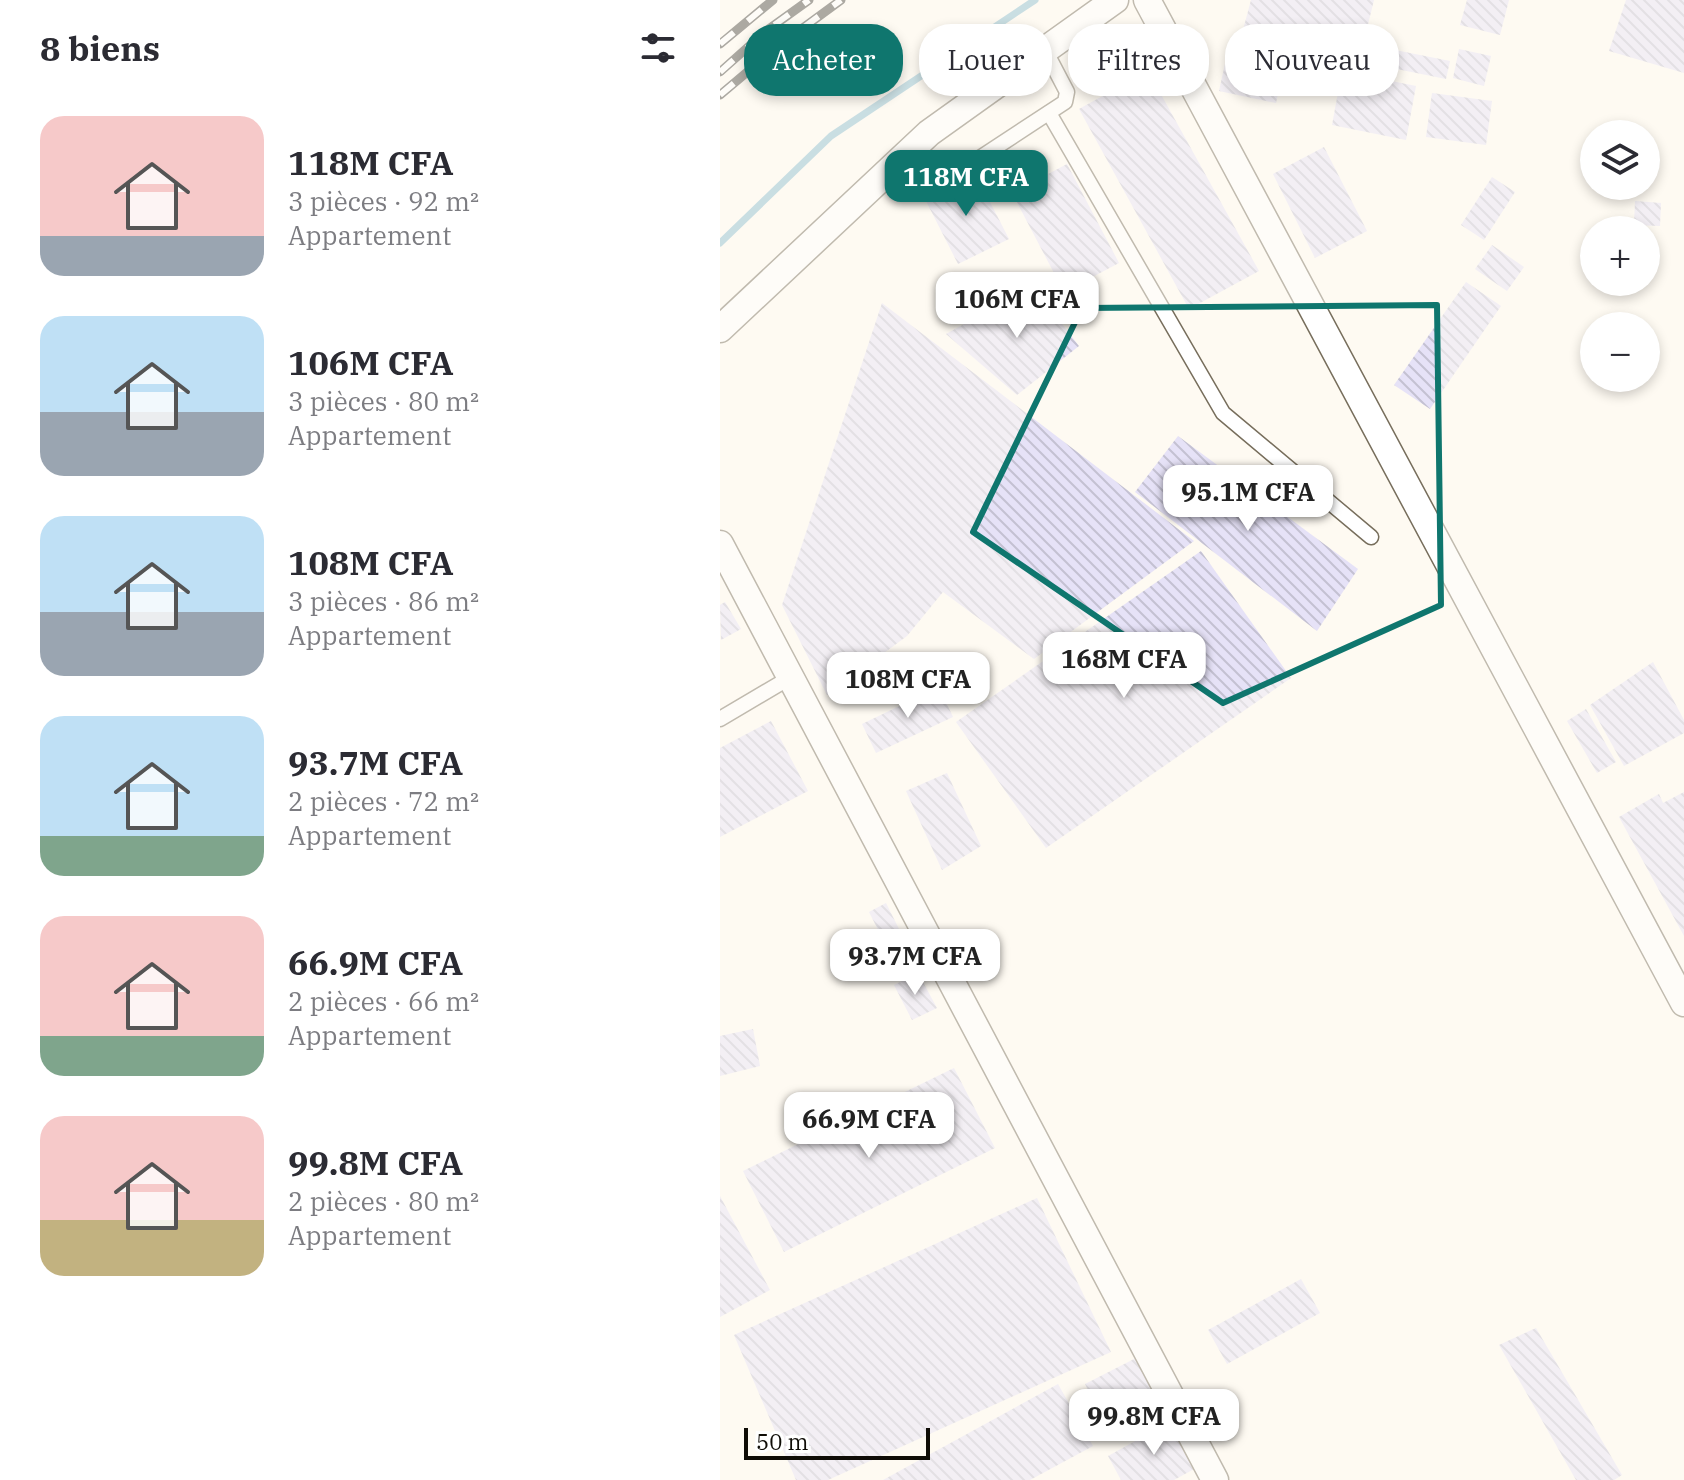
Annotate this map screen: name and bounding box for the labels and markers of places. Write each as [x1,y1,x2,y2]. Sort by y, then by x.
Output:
pin: 118M CFA [883,150,1049,218]
pin: 106M CFA [934,272,1100,340]
pin: 95.1M CFA [1156,465,1340,533]
pin: 168M CFA [1041,632,1207,700]
pin: 108M CFA [825,652,991,720]
pin: 93.7M CFA [823,929,1007,997]
pin: 66.9M CFA [777,1092,961,1160]
pin: 99.8M CFA [1062,1389,1246,1457]

